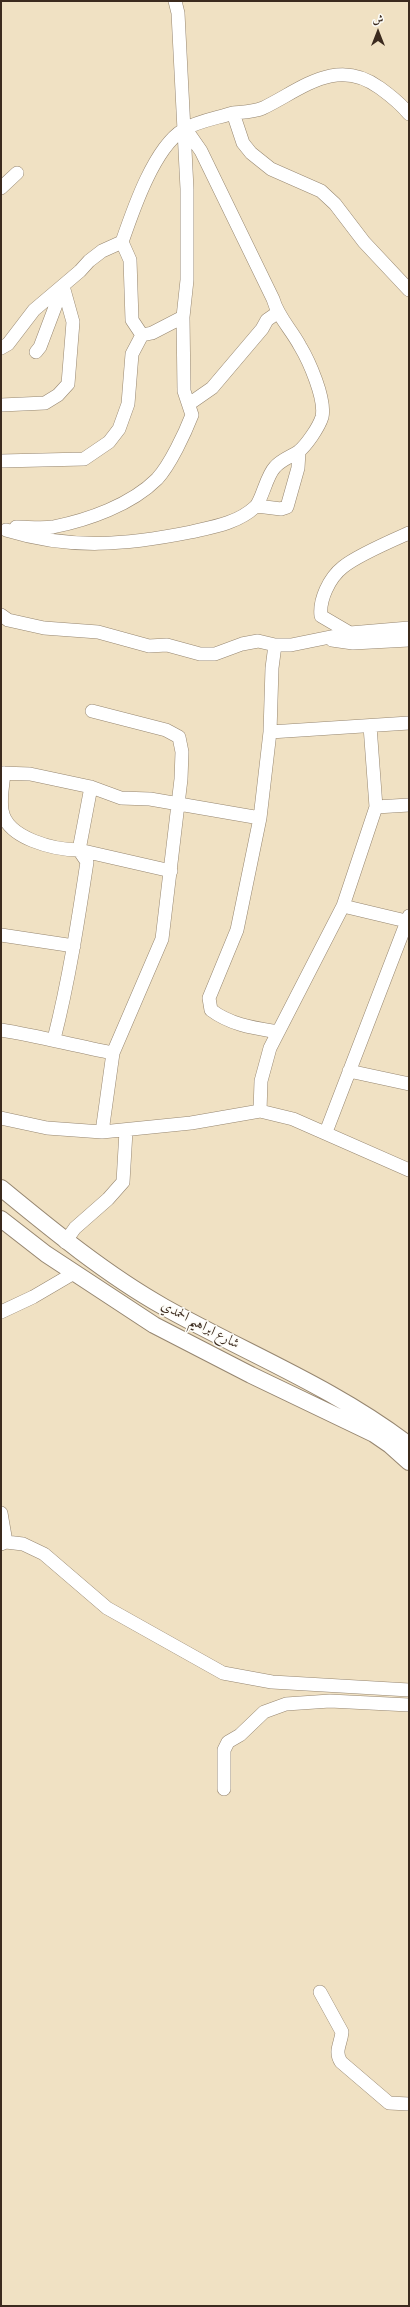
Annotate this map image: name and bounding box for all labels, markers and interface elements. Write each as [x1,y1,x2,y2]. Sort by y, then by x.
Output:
north arrow [358,12,398,52]
text: ش [373,13,383,26]
street label: شارع ابراهيم الحمدي [158,1297,242,1353]

